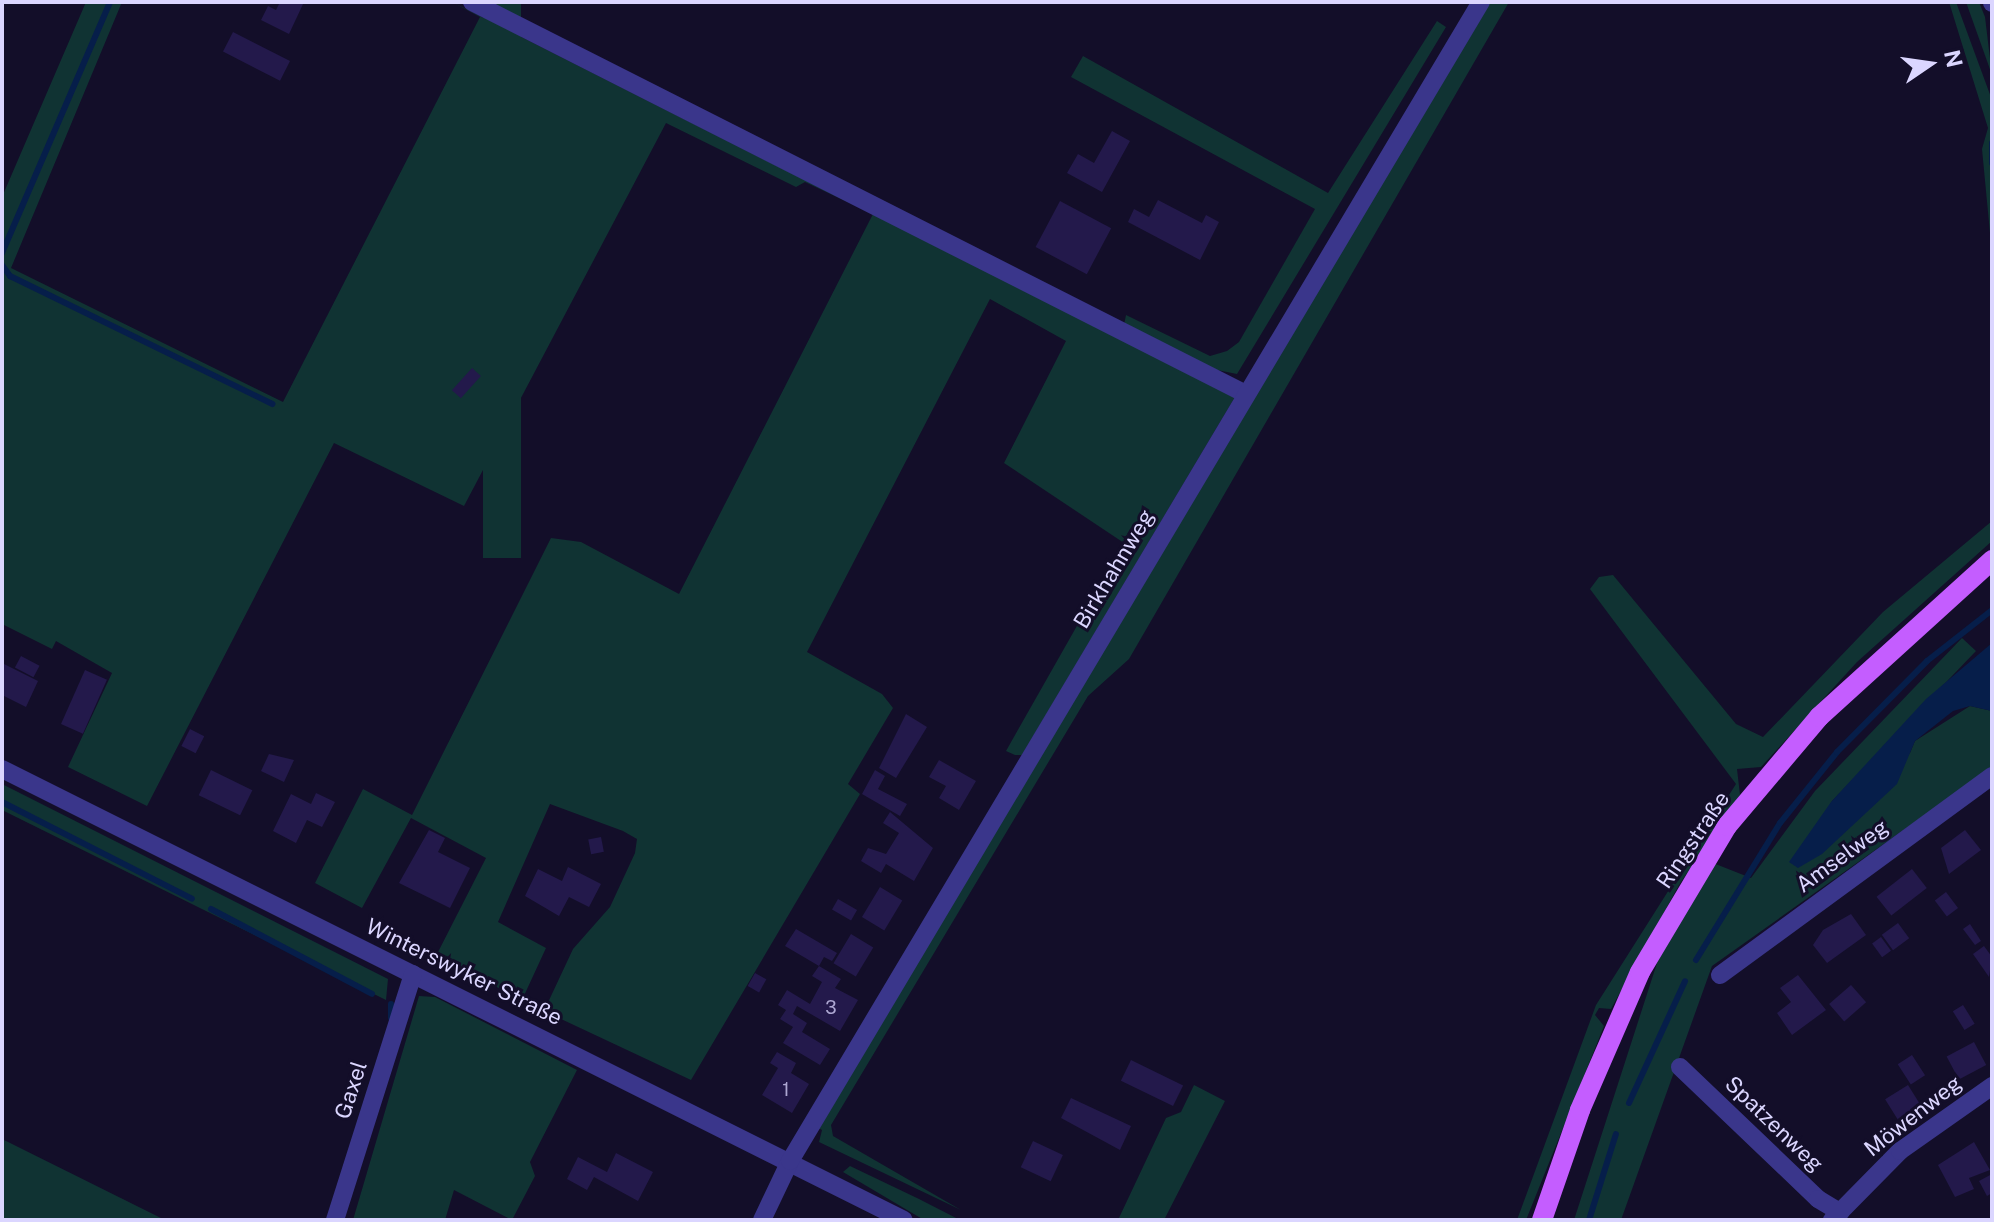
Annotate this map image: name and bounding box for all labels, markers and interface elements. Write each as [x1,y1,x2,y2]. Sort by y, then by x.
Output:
north arrow [1890,24,1970,104]
text: N [1939,47,1968,70]
street label: Birkhahnweg [1068,505,1160,633]
street label: Ringstraße [1651,786,1735,894]
street label: Amselweg [1791,814,1893,898]
street label: Winterswyker Straße [362,913,566,1031]
house number: 3 [825,997,837,1019]
street label: Gaxel [329,1058,373,1122]
street label: Möwenweg [1859,1070,1967,1162]
street label: Spatzenweg [1719,1071,1829,1177]
house number: 1 [782,1079,790,1101]

